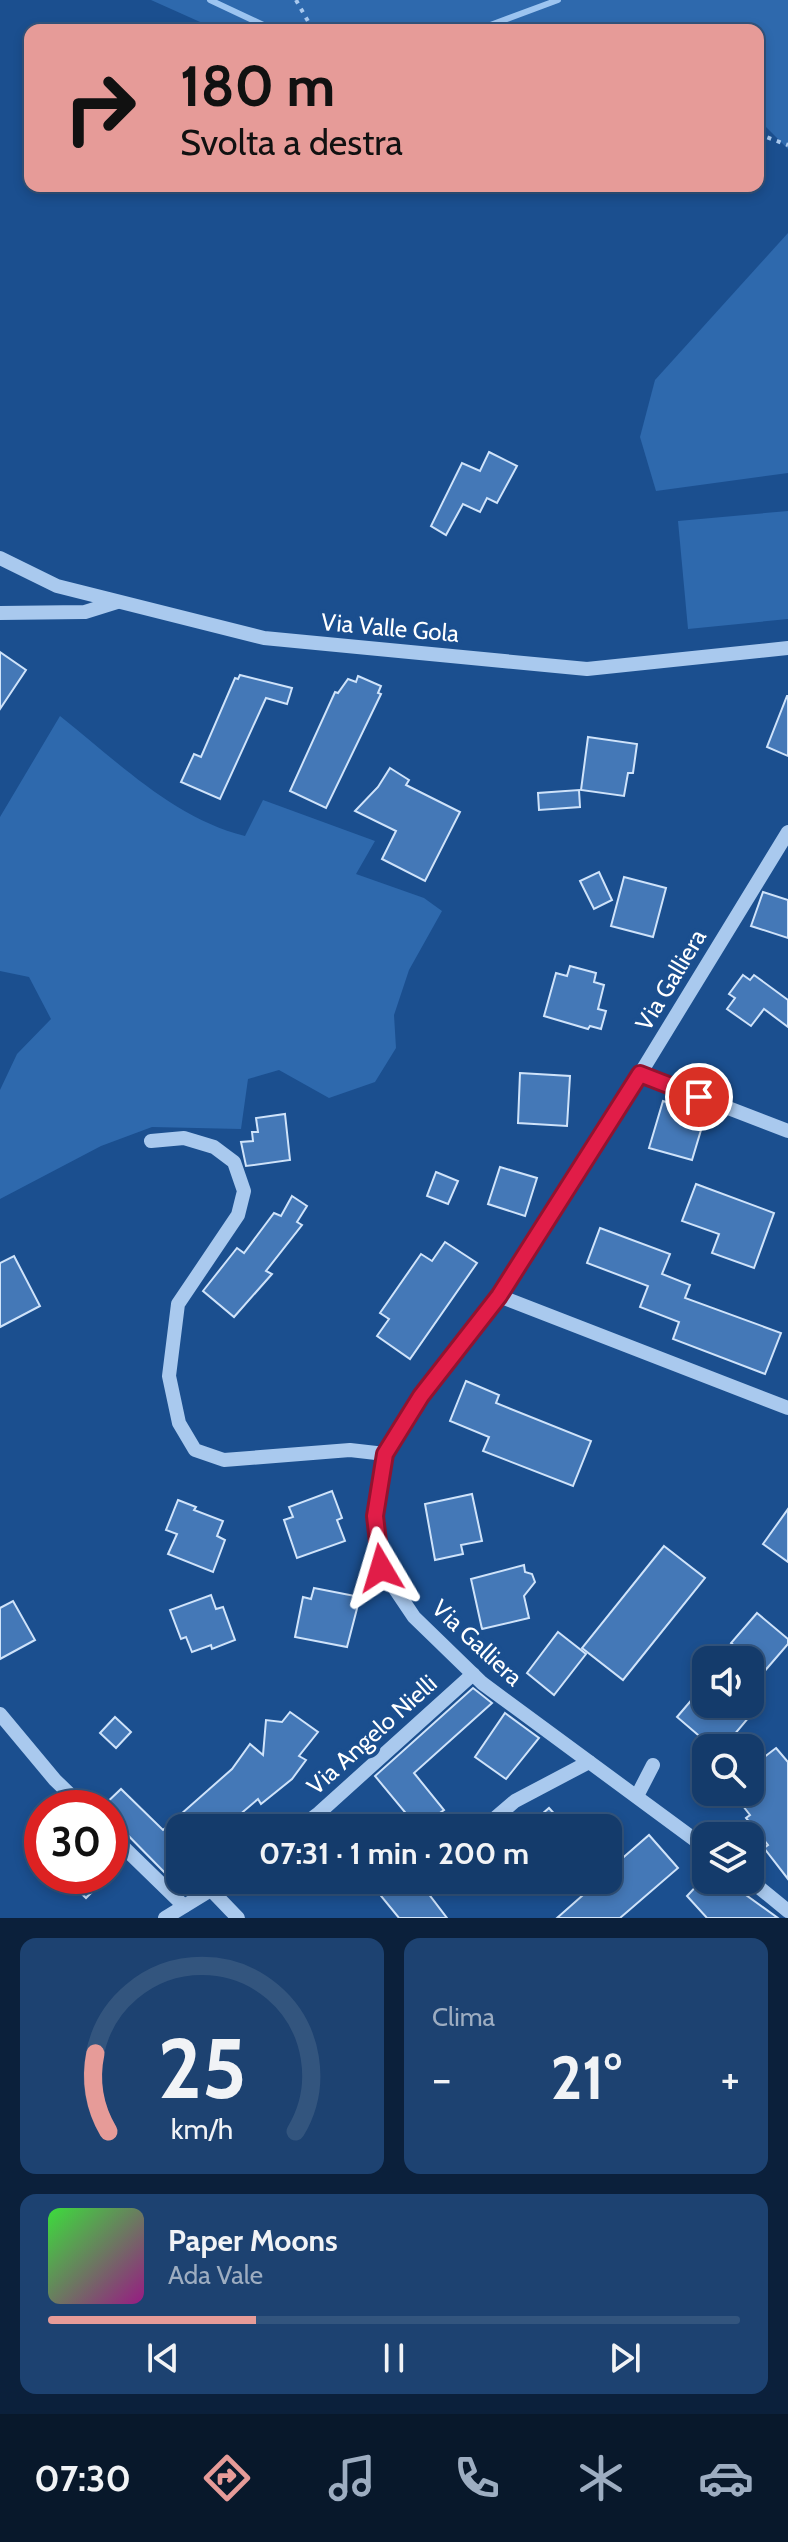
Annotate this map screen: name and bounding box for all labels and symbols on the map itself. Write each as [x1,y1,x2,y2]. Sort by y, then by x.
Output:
street label: Via Valle Gola [320,607,461,648]
street label: Via Galliera [629,923,712,1036]
pin [665,1063,733,1131]
position arrow [339,1526,423,1610]
street label: Via Galliera [426,1593,529,1692]
street label: Via Angelo Nielli [301,1669,443,1801]
speed limit sign: 30 [24,1790,128,1894]

